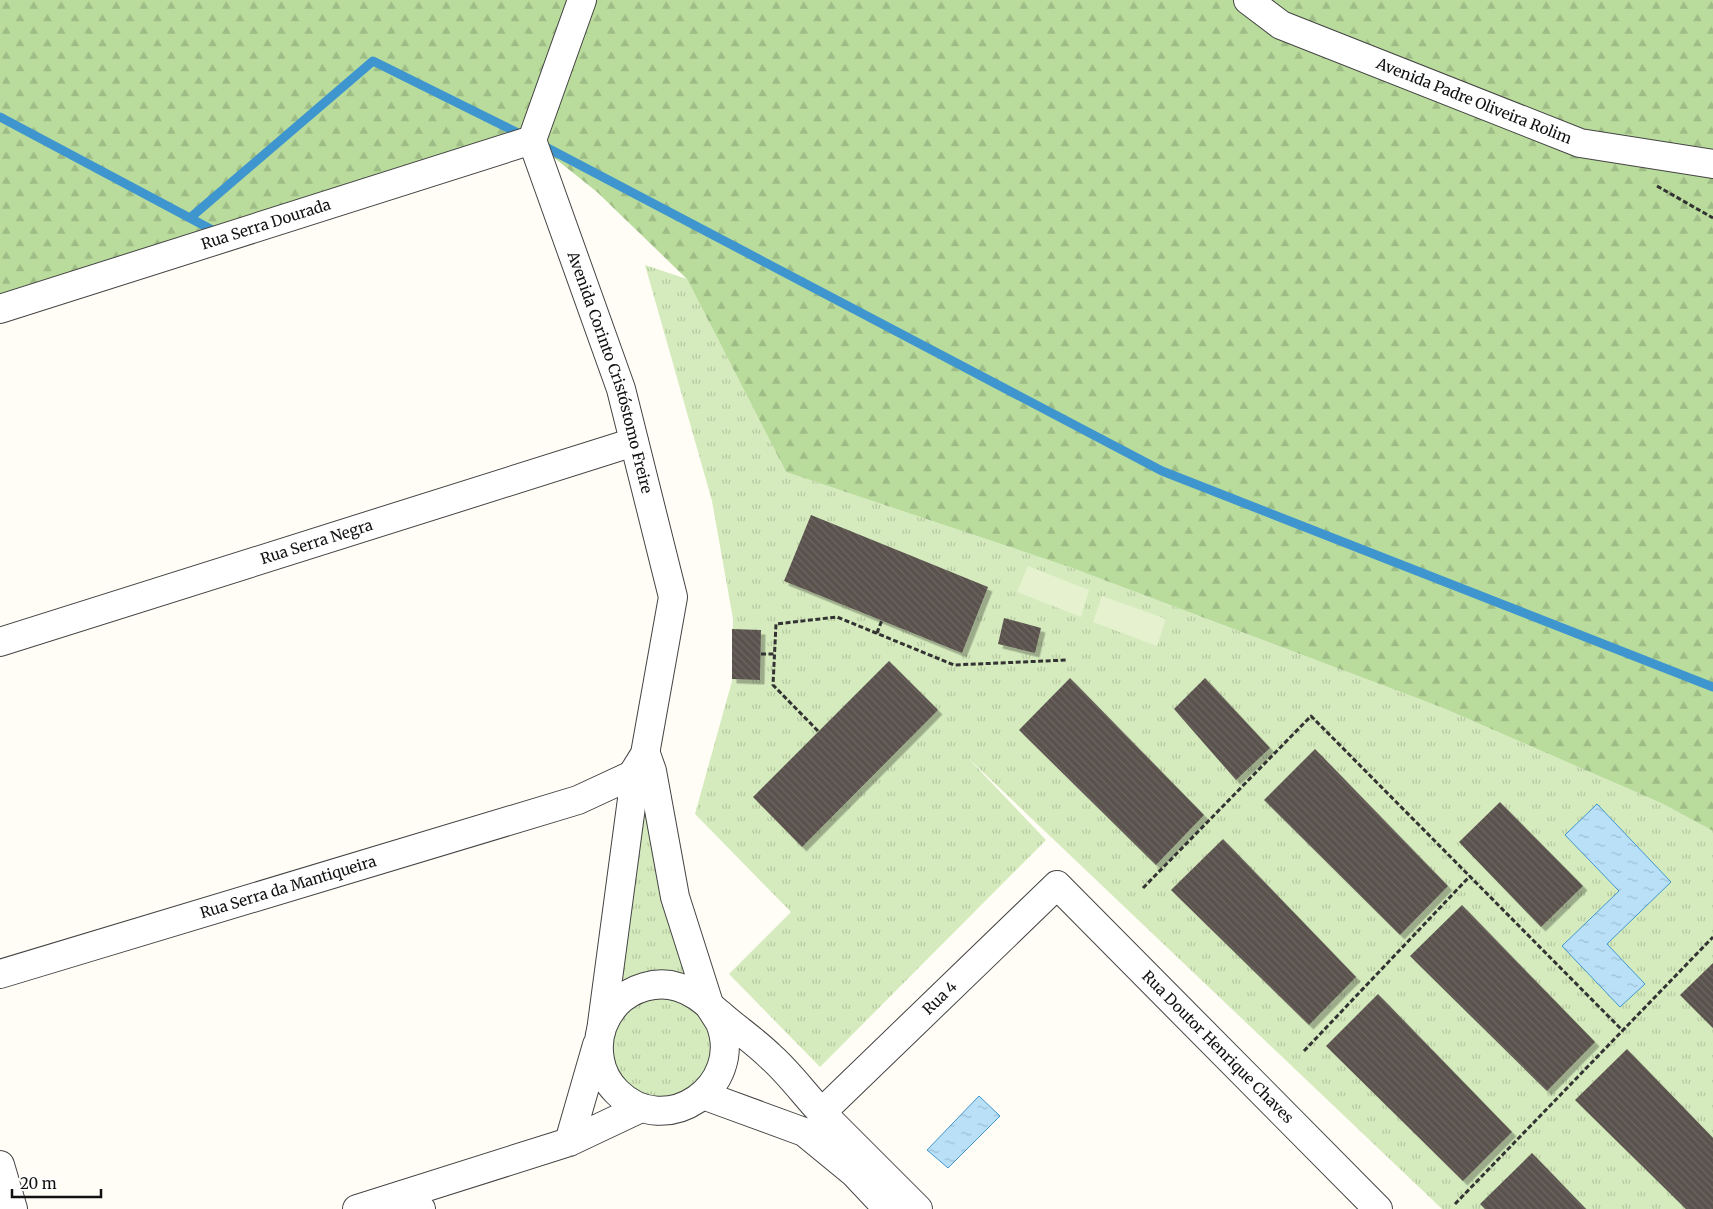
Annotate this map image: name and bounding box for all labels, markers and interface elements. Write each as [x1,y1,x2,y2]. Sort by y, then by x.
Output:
street label: Avenida Padre Oliveira Rolim [1373,53,1575,148]
street label: Rua Serra Dourada [199,195,333,254]
street label: Avenida Corinto Cristóstomo Freire [563,248,657,495]
street label: Rua Serra Negra [258,515,375,568]
street label: Rua Serra da Mantiqueira [198,851,378,922]
street label: Rua Doutor Henrique Chaves [1138,966,1298,1127]
street label: Rua 4 [918,977,961,1019]
scale bar [12,1166,101,1198]
text: 20 m [20,1174,57,1193]

